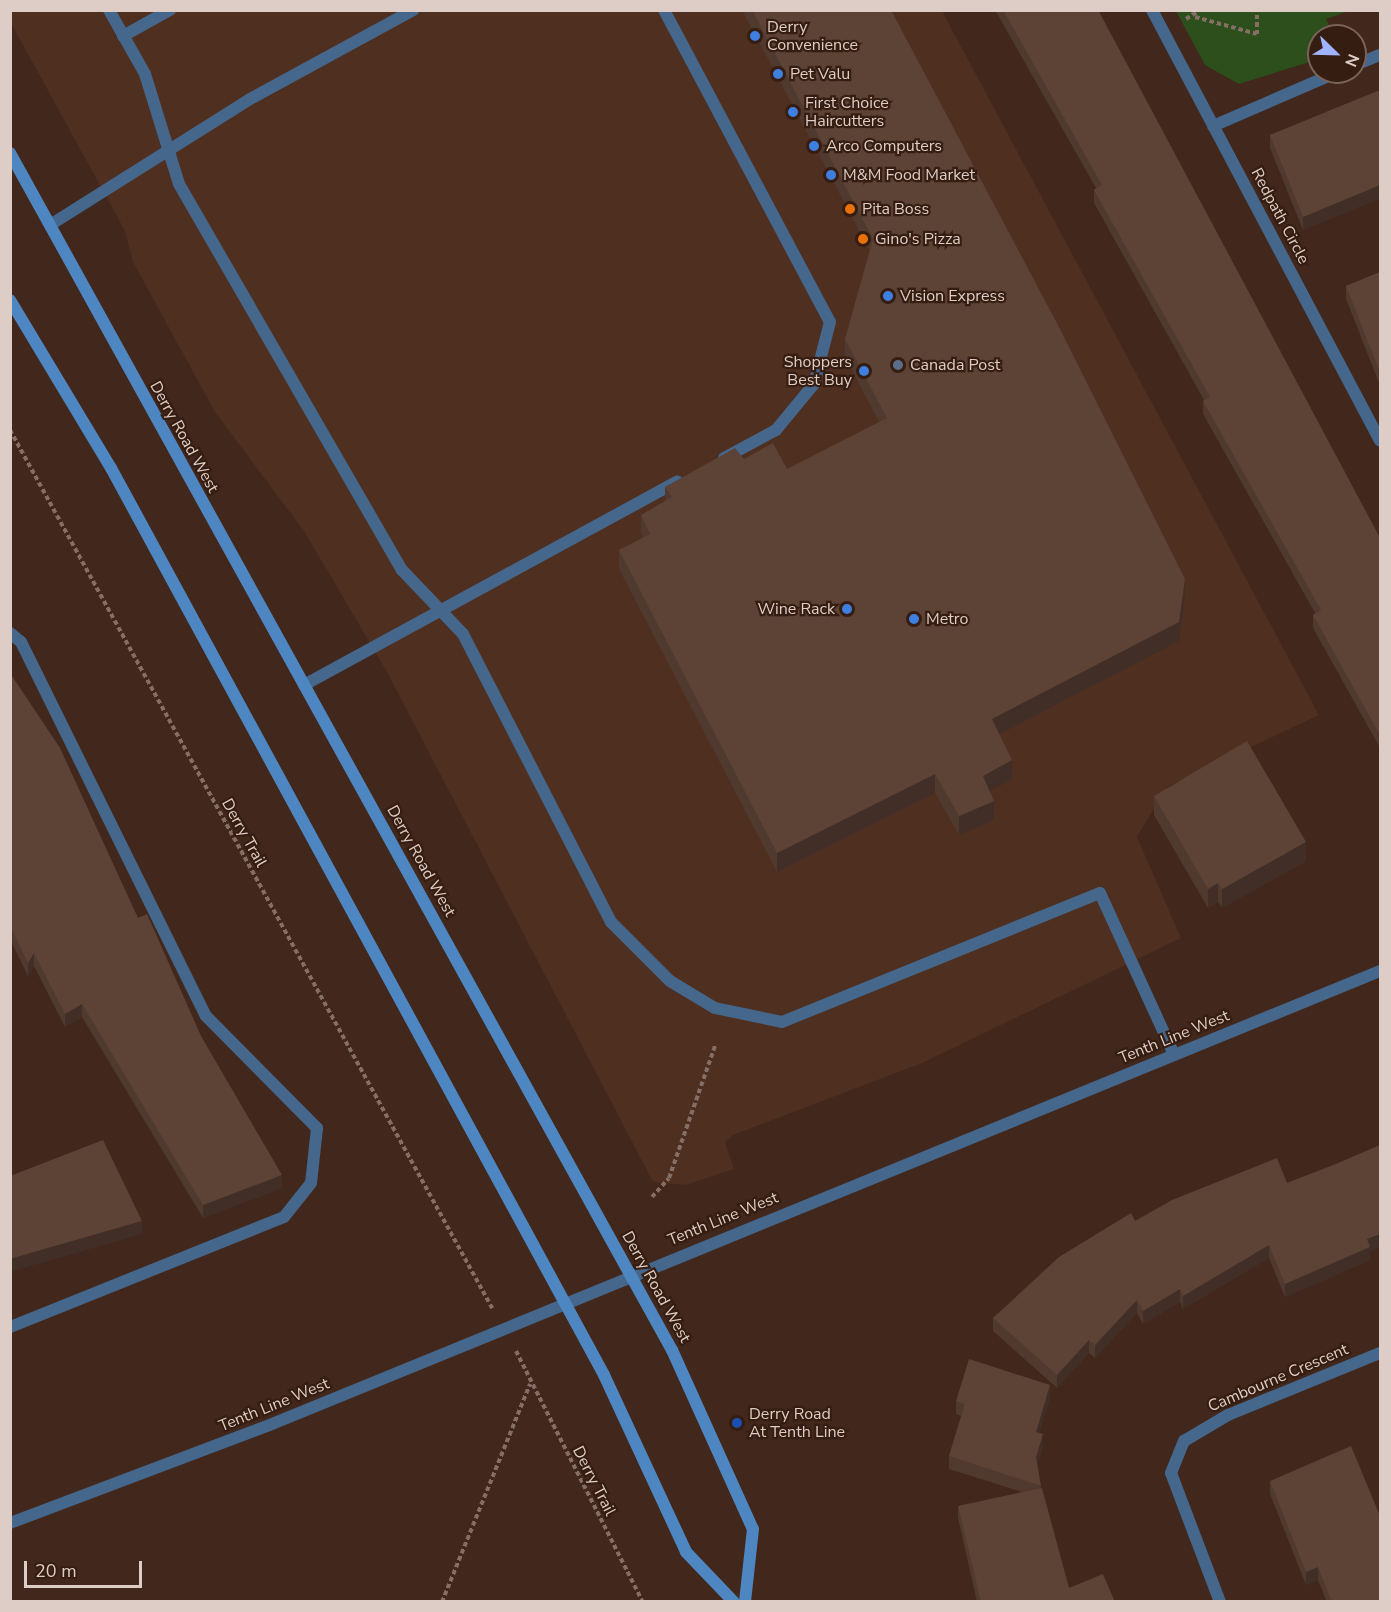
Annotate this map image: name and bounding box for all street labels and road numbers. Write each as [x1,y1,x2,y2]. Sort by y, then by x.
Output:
street label: Redpath Circle [1247,165,1313,267]
street label: Derry Road West [145,378,223,496]
street label: Derry Trail [217,795,271,871]
street label: Derry Road West [382,802,460,920]
street label: Tenth Line West [1116,1006,1232,1068]
street label: Tenth Line West [665,1188,781,1250]
street label: Derry Road West [617,1228,695,1346]
street label: Cambourne Crescent [1205,1340,1351,1416]
street label: Tenth Line West [216,1374,332,1436]
street label: Derry Trail [568,1443,620,1519]

